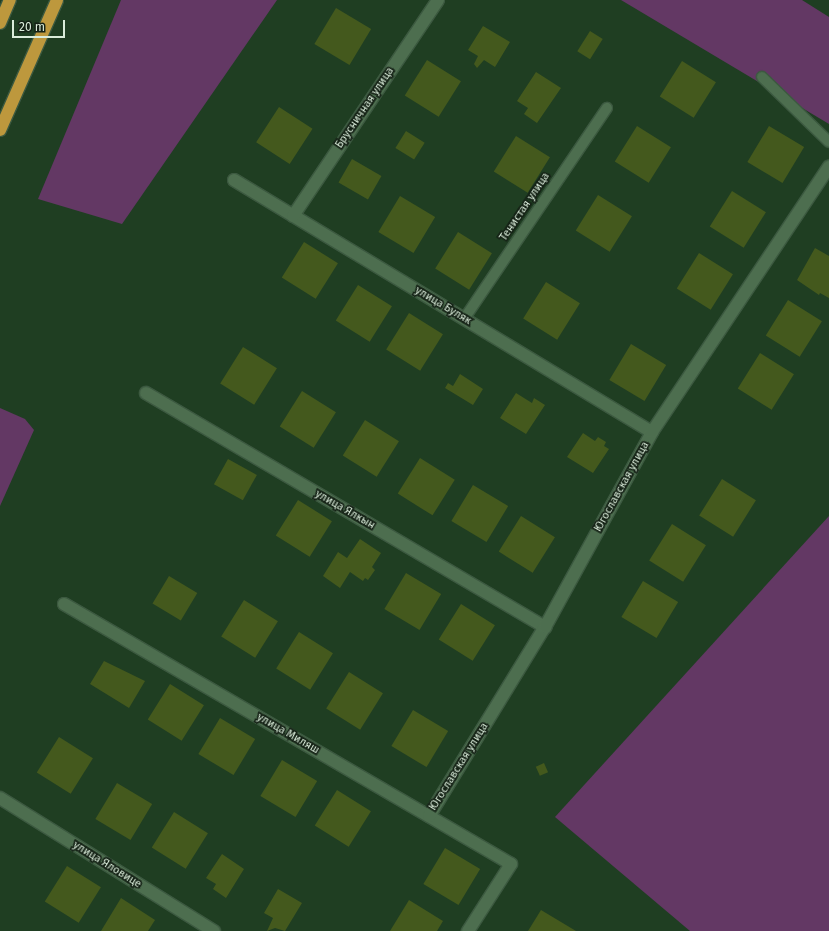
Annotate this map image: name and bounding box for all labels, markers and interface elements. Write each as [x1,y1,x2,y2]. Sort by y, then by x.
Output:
scale bar [14,12,67,38]
text: 20 m [19,20,45,34]
street label: Брусничная улица [333,65,397,151]
street label: Тенистая улица [497,170,553,244]
street label: улица Буляк [412,284,474,328]
street label: Югославская улица [592,440,652,534]
street label: улица Ялкын [313,488,377,532]
street label: улица Миляш [254,711,322,757]
street label: Югославская улица [427,721,491,813]
street label: улица Яловице [70,839,144,891]

